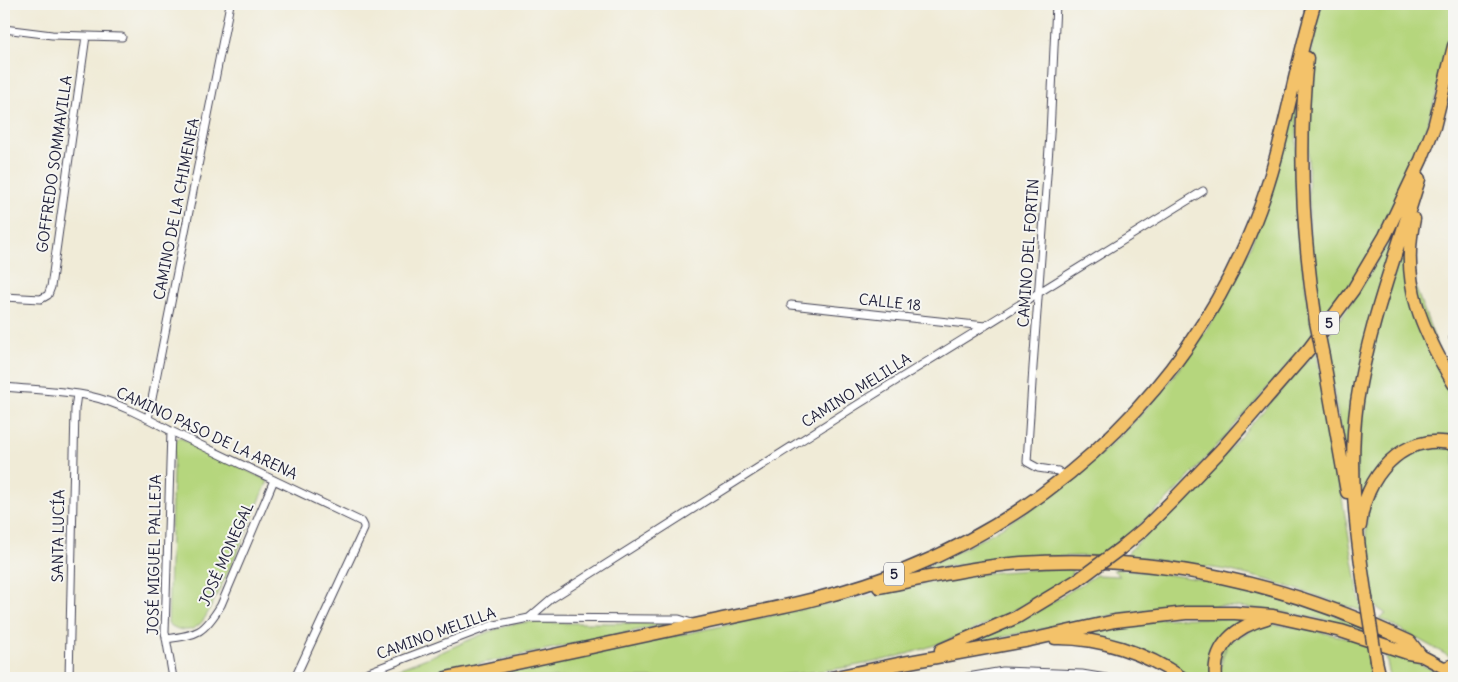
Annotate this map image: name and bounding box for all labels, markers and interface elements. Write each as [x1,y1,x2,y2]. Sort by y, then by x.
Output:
street label: GOFFREDO SOMMAVILLA [32,74,76,254]
street label: CAMINO DE LA CHIMENEA [149,116,203,302]
street label: CAMINO DEL FORTIN [1013,178,1043,328]
street label: CALLE 18 [858,289,922,315]
road number: 5 [1319,312,1339,334]
street label: CAMINO MELILLA [798,349,915,431]
street label: CAMINO PASO DE LA ARENA [113,383,301,484]
street label: JOSÉ MIGUEL PALLEJA [143,474,165,636]
street label: SANTA LUCÍA [48,489,68,583]
street label: JOSÉ MONEGAL [195,499,257,609]
road number: 5 [884,562,904,586]
street label: CAMINO MELILLA [374,603,499,663]

